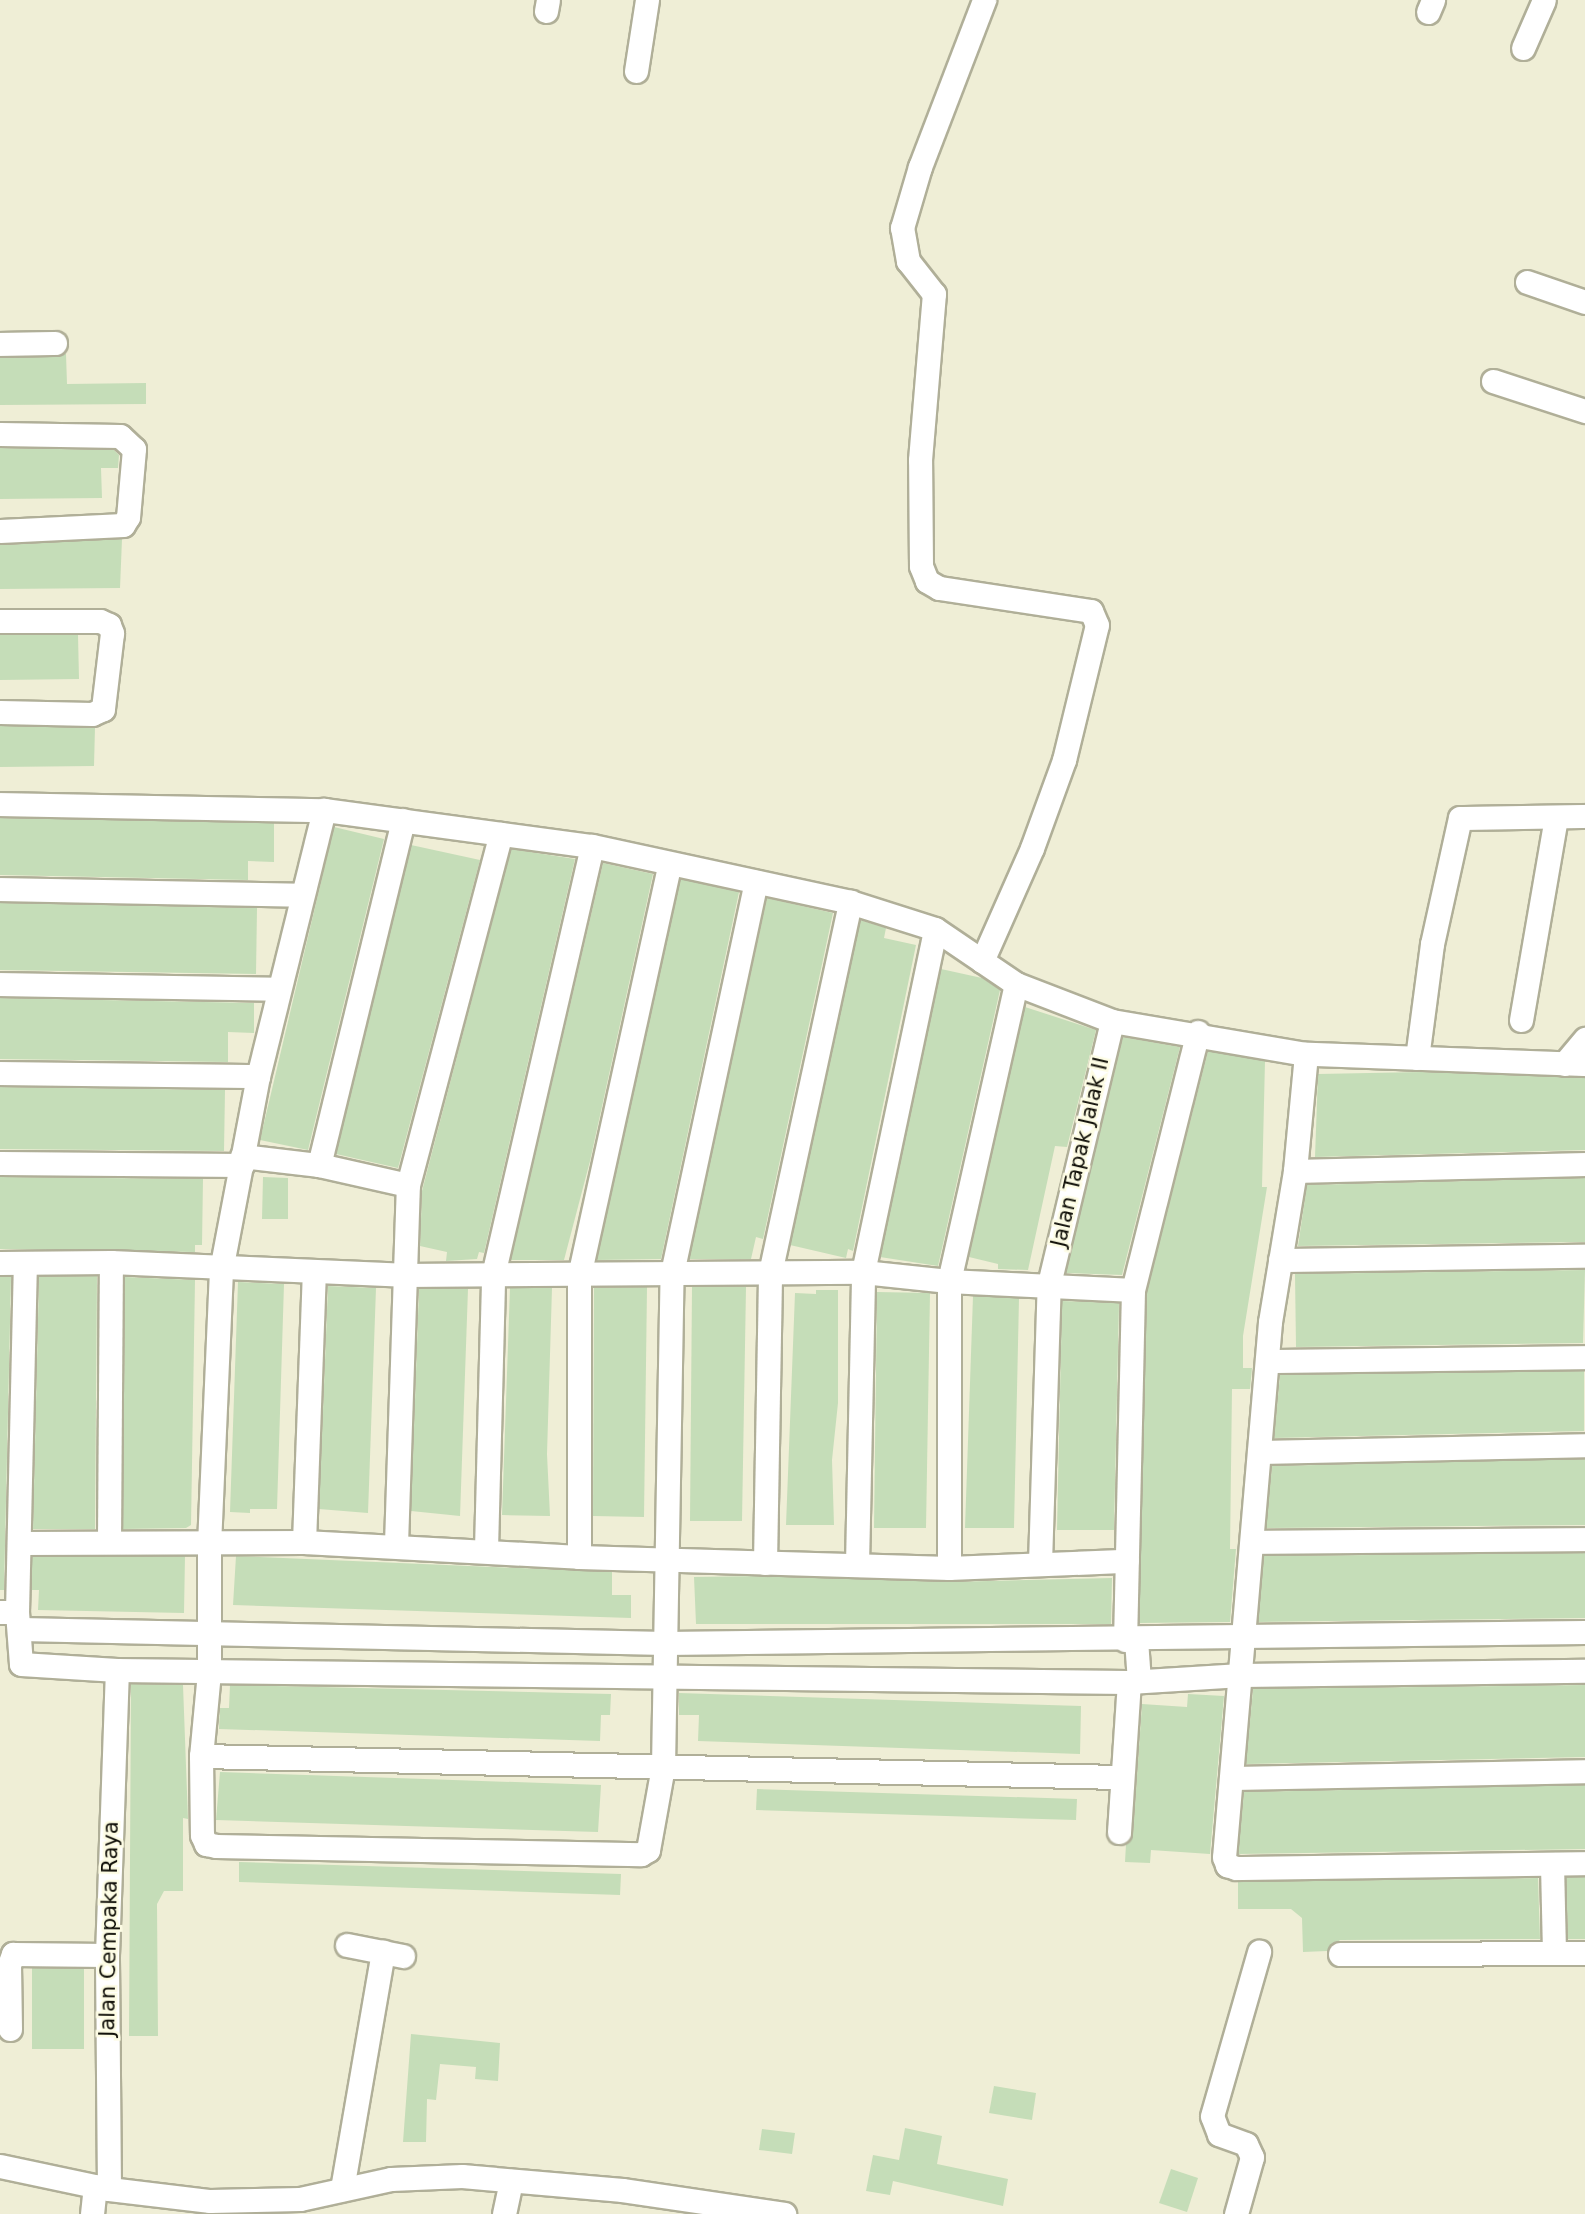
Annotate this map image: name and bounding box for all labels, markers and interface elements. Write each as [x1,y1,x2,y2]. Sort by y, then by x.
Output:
street label: Jalan Tapak Jalak II [1046,1055,1114,1249]
street label: Jalan Cempaka Raya [95,1821,123,2037]

